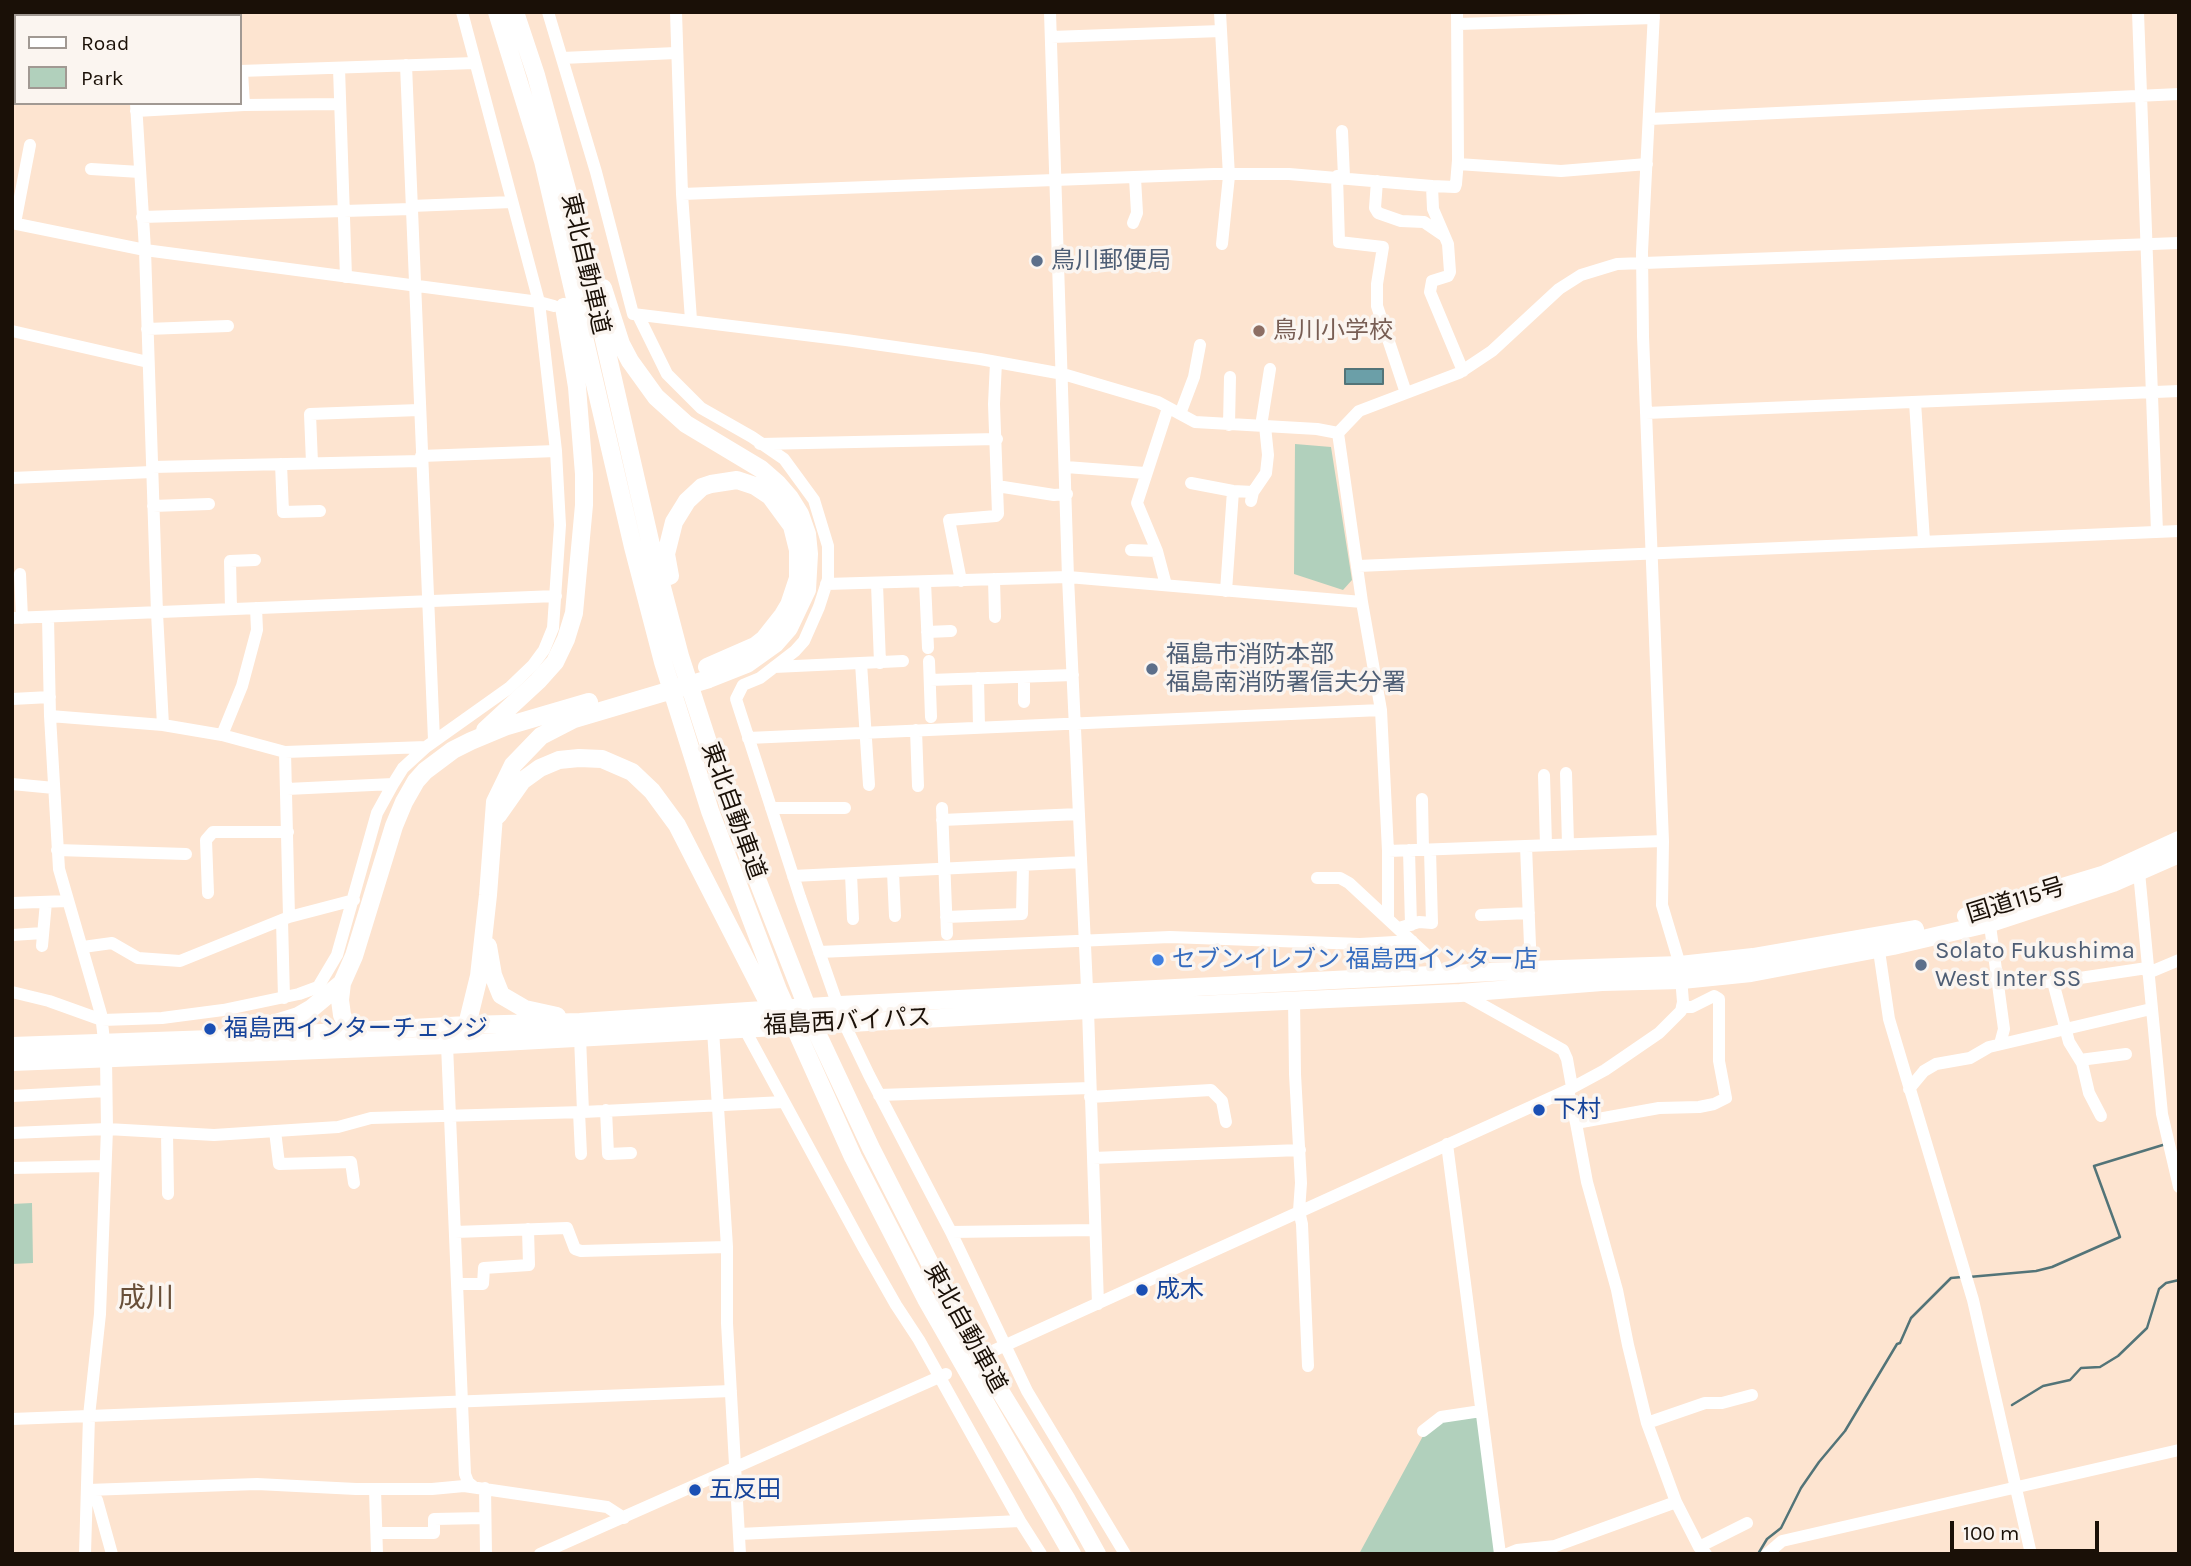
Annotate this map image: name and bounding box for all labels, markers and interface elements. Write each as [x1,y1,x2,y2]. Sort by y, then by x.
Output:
legend [14,14,242,105]
text: Road [81,31,129,55]
text: Park [81,66,124,90]
street label: 東北自動車道 [555,191,615,337]
place label: 鳥川郵便局 [1051,247,1171,275]
marker: 鳥川郵便局 [1029,253,1045,269]
place label: 鳥川小学校 [1273,317,1393,345]
marker: 鳥川小学校 [1251,323,1267,339]
place label: 福島市消防本部 福島南消防署信夫分署 [1166,641,1406,697]
marker: 福島市消防本部 福島南消防署信夫分署 [1144,661,1160,677]
street label: 東北自動車道 [695,738,771,884]
street label: 国道115号 [1963,872,2069,930]
place label: Solato Fukushima West Inter SS [1935,937,2135,993]
place label: セブンイレブン 福島西インター店 [1172,946,1538,974]
marker: セブンイレブン 福島西インター店 [1150,952,1166,968]
marker: Solato Fukushima West Inter SS [1913,957,1929,973]
street label: 福島西バイパス [762,1003,932,1041]
place label: 福島西インターチェンジ [224,1015,488,1043]
marker: 福島西インターチェンジ [202,1021,218,1037]
place label: 下村 [1553,1096,1601,1124]
marker: 下村 [1531,1102,1547,1118]
street label: 東北自動車道 [917,1258,1013,1398]
place label: 成木 [1156,1276,1204,1304]
district label: 成川 [118,1282,174,1316]
marker: 成木 [1134,1282,1150,1298]
place label: 五反田 [709,1476,781,1504]
marker: 五反田 [687,1482,703,1498]
scale bar [1953,1506,2102,1550]
text: 100 m [1963,1521,2020,1545]

